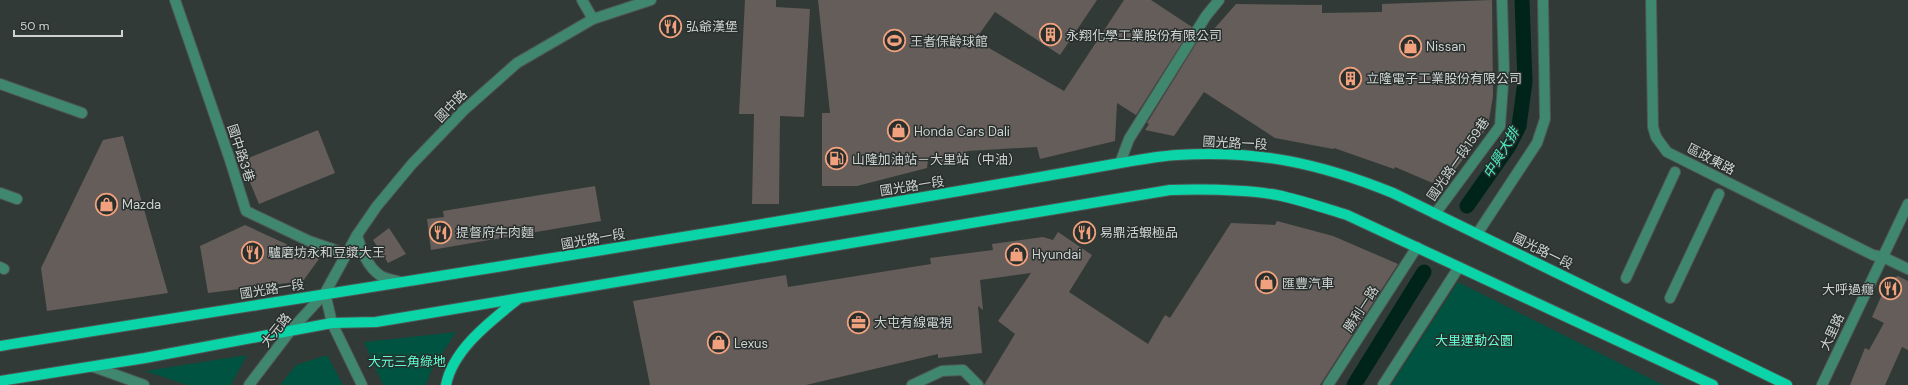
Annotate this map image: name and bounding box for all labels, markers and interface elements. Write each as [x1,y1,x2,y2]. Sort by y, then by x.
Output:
scale bar [14,12,122,38]
restaurant icon: 弘爺漢堡 [658,13,684,39]
text: 50 m [20,18,49,34]
place label: 弘爺漢堡 [686,18,738,35]
building icon: 永翔化學工業股份有限公司 [1038,22,1064,48]
place label: 永翔化學工業股份有限公司 [1066,27,1222,44]
sports icon: 王者保齡球館 [881,28,907,54]
place label: 王者保齡球館 [910,33,988,50]
shop icon: Nissan [1397,33,1423,59]
place label: Nissan [1426,38,1466,55]
building icon: 立隆電子工業股份有限公司 [1338,65,1364,91]
place label: 立隆電子工業股份有限公司 [1366,70,1522,87]
street label: 國中路 [431,86,471,126]
street label: 國光路一段159巷 [1423,114,1493,204]
shop icon: Honda Cars Dali [886,118,912,144]
street label: 國中路3巷 [224,122,258,184]
place label: Honda Cars Dali [914,123,1010,140]
water label: 中興大排 [1479,123,1524,182]
street label: 國光路一段 [1202,133,1268,153]
street label: 區政東路 [1684,140,1738,178]
fuel station icon: 山隆加油站－大里站（中油） [823,146,849,172]
place label: 山隆加油站－大里站（中油） [852,151,1021,168]
street label: 國光路一段 [879,173,945,199]
shop icon: Mazda [94,191,120,217]
place label: Mazda [122,196,161,213]
restaurant icon: 提督府牛肉麵 [428,219,454,245]
restaurant icon: 易鼎活蝦極品 [1071,219,1097,245]
place label: 提督府牛肉麵 [456,224,534,241]
place label: 易鼎活蝦極品 [1100,224,1178,241]
street label: 國光路一段 [560,225,626,253]
street label: 國光路一段 [1510,229,1576,273]
restaurant icon: 驢磨坊永和豆漿大王 [240,239,266,265]
shop icon: Hyundai [1004,241,1030,267]
place label: 驢磨坊永和豆漿大王 [268,244,385,261]
place label: Hyundai [1032,246,1081,263]
shop icon: 匯豐汽車 [1254,270,1280,296]
place label: 匯豐汽車 [1282,275,1334,292]
street label: 國光路一段 [239,276,305,302]
restaurant icon: 大呼過癮 [1877,276,1903,302]
place label: 大呼過癮 [1822,281,1874,298]
street label: 勝利一路 [1340,283,1382,335]
street label: 大元路 [257,309,295,351]
office icon: 大屯有線電視 [845,309,871,335]
street label: 大里路 [1816,311,1848,353]
place label: 大屯有線電視 [874,314,952,331]
shop icon: Lexus [705,330,731,356]
park label: 大里運動公園 [1435,332,1513,349]
place label: Lexus [734,335,768,352]
park label: 大元三角綠地 [368,353,446,370]

